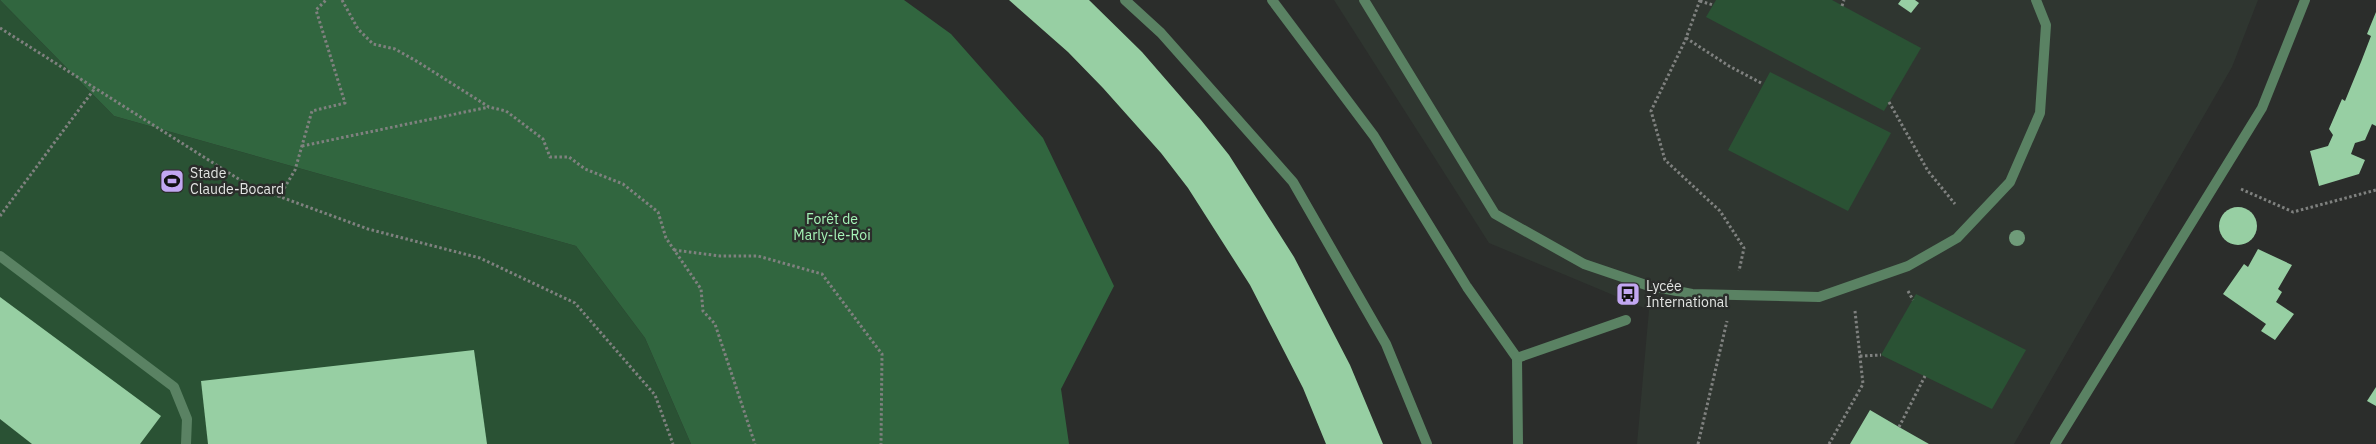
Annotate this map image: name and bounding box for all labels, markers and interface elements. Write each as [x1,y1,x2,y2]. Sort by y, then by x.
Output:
place label: Stade Claude-Bocard [190,164,284,198]
sports icon: Stade Claude-Bocard [159,168,185,194]
park label: Forêt de Marly-le-Roi [793,210,871,244]
place label: Lycée International [1646,277,1728,311]
bus stop icon: Lycée International [1615,281,1641,307]

